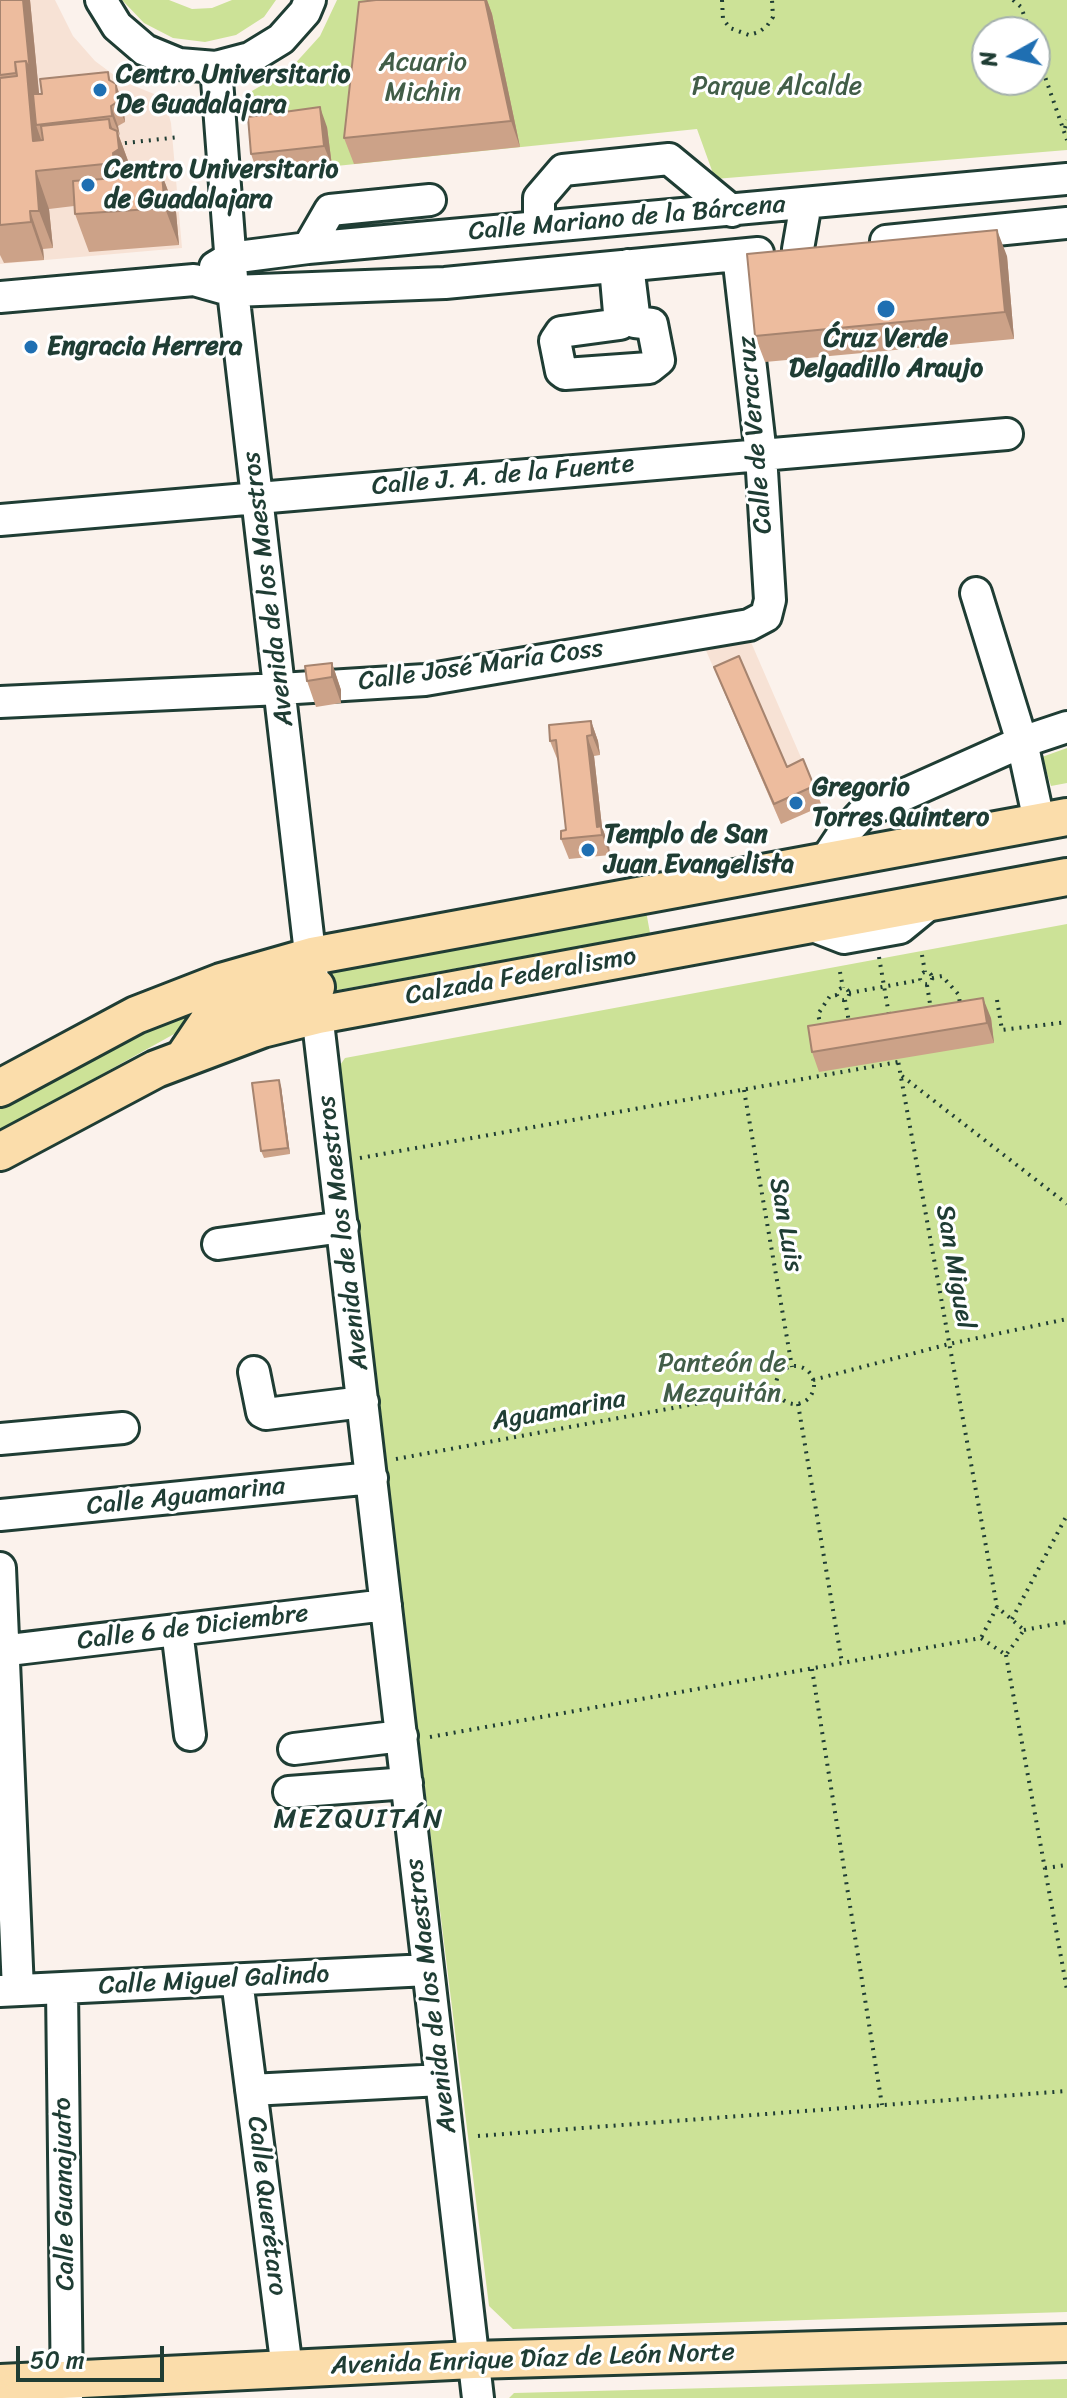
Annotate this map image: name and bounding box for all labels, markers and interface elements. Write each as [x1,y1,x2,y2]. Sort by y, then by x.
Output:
north arrow [971,16,1051,96]
park label: Acuario Michin [379,47,467,108]
text: N [968,49,1009,69]
place label: Centro Universitario De Guadalajara [116,59,350,120]
park label: Parque Alcalde [692,71,862,103]
marker: Centro Universitario De Guadalajara [91,81,109,99]
place label: Centro Universitario de Guadalajara [104,154,338,216]
marker: Centro Universitario de Guadalajara [79,176,97,194]
street label: Calle Mariano de la Bárcena [467,190,787,248]
marker: Ćruz Verde Delgadillo Araujo [875,298,897,320]
place label: Ćruz Verde Delgadillo Araujo [789,323,983,384]
place label: Engracia Herrera [47,331,242,363]
street label: Calle de Veracruz [732,335,780,535]
marker: Engracia Herrera [22,338,40,356]
street label: Calle J. A. de la Fuente [371,449,635,503]
street label: Avenida de los Maestros [237,450,301,728]
street label: Calle José María Coss [357,633,605,699]
place label: Gregorio Torres Quintero [812,772,989,834]
marker: Gregorio Torres Quintero [787,794,805,812]
place label: Templo de San Juan Evangelista [604,819,794,880]
marker: Templo de San Juan Evangelista [579,841,597,859]
street label: Calzada Federalismo [403,941,639,1013]
street label: Avenida de los Maestros [312,1094,376,1372]
street label: San Luis [761,1175,809,1275]
street label: San Miguel [928,1202,980,1332]
park label: Panteón de Mezquitán [658,1348,786,1410]
street label: Aguamarina [490,1384,628,1438]
street label: Calle Aguamarina [85,1471,287,1523]
street label: Calle 6 de Diciembre [76,1598,310,1658]
district label: MEZQUITÁN [275,1803,443,1837]
street label: Avenida de los Maestros [400,1857,464,2135]
street label: Calle Miguel Galindo [98,1959,330,2003]
street label: Calle Guanajuato [48,2097,82,2291]
street label: Calle Querétaro [240,2114,292,2298]
scale bar [20,2330,168,2380]
street label: Avenida Enrique Díaz de León Norte [331,2337,735,2383]
text: 50 m [30,2339,85,2381]

